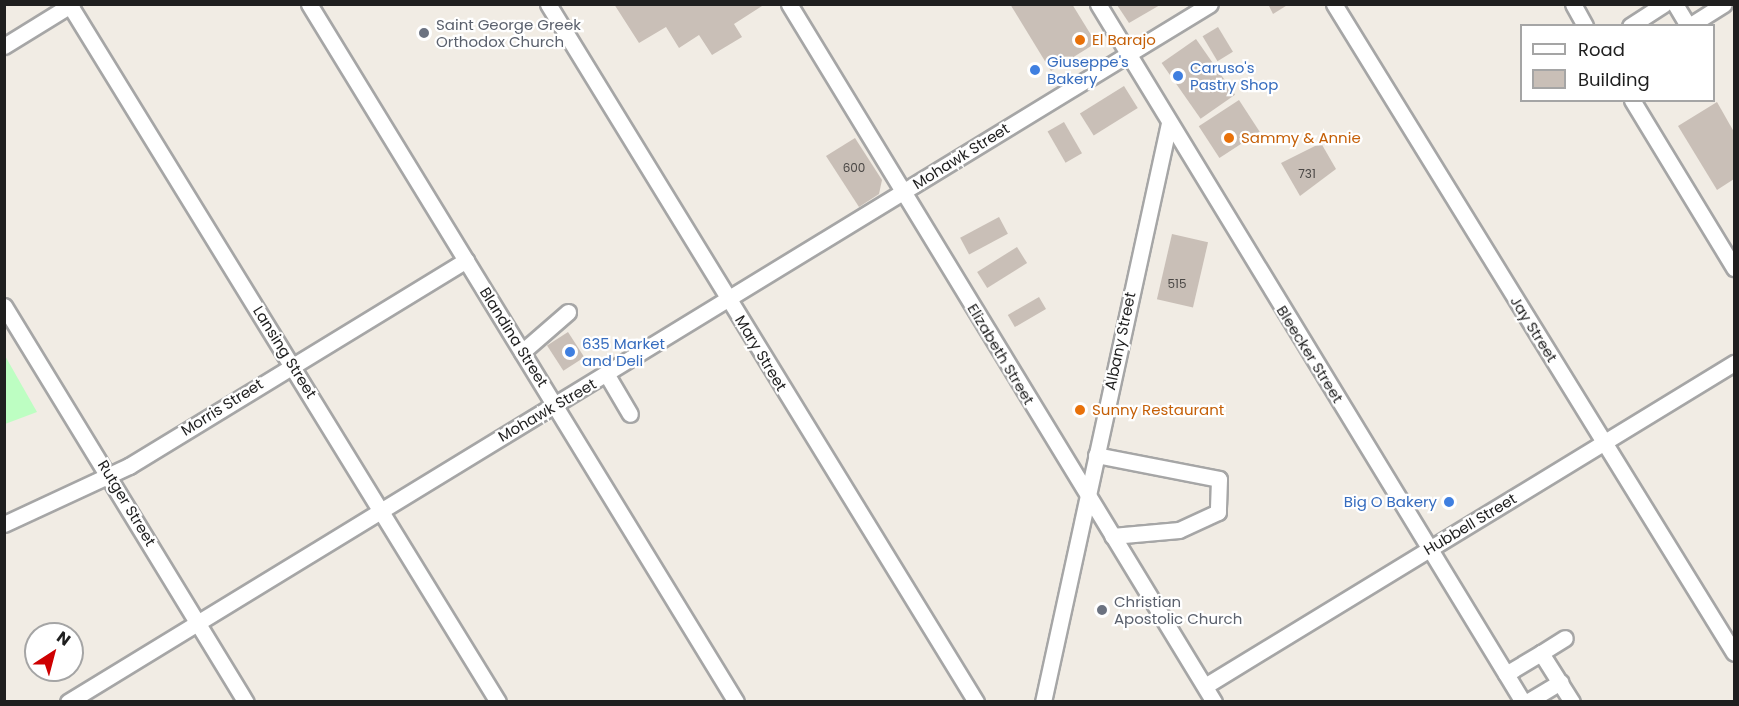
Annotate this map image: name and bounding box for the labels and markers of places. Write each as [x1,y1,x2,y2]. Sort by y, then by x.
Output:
place label: Saint George Greek Orthodox Church [436,15,581,50]
marker: Saint George Greek Orthodox Church [417,26,431,40]
place label: El Barajo [1092,31,1156,49]
marker: El Barajo [1073,33,1087,47]
place label: Giuseppe's Bakery [1047,52,1129,87]
place label: Caruso's Pastry Shop [1190,58,1278,93]
marker: Giuseppe's Bakery [1028,63,1042,77]
marker: Caruso's Pastry Shop [1171,69,1185,83]
place label: Sammy & Annie [1241,129,1361,147]
marker: Sammy & Annie [1222,131,1236,145]
place label: 635 Market and Deli [582,334,665,369]
marker: 635 Market and Deli [563,345,577,359]
place label: Sunny Restaurant [1092,401,1224,419]
marker: Sunny Restaurant [1073,403,1087,417]
place label: Big O Bakery [1344,493,1437,511]
marker: Big O Bakery [1442,495,1456,509]
place label: Christian Apostolic Church [1114,592,1242,627]
marker: Christian Apostolic Church [1095,603,1109,617]

